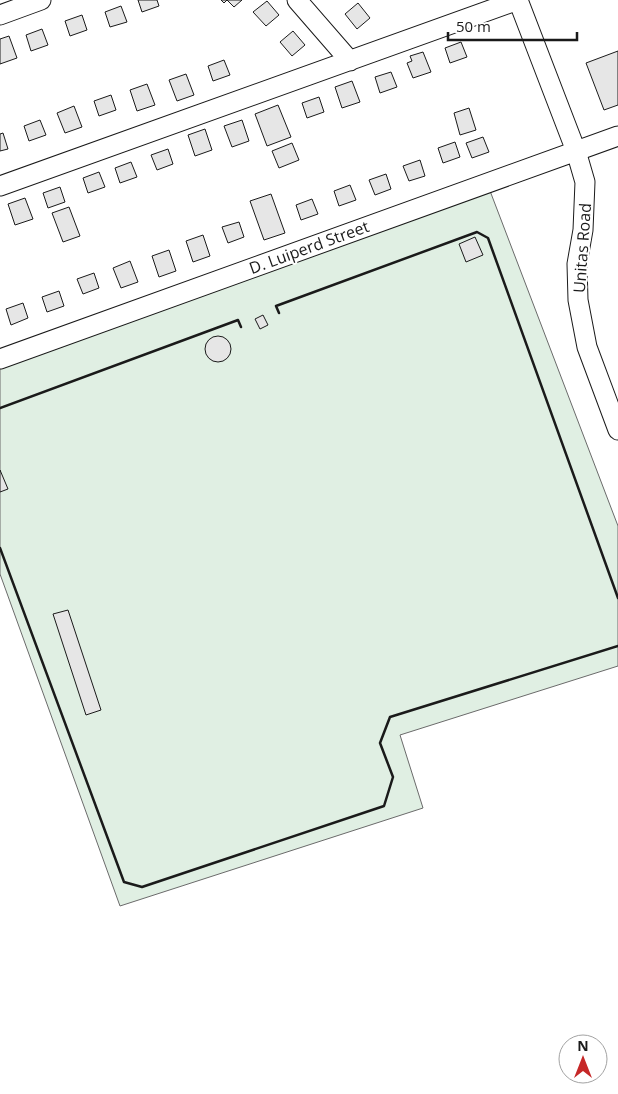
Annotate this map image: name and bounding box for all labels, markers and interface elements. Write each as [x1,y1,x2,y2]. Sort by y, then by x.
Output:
scale bar [448,10,577,42]
text: 50 m [456,16,491,36]
street label: Unitas Road [568,202,596,294]
street label: D. Luiperd Street [246,215,372,279]
north arrow [558,1034,608,1084]
text: N [577,1036,589,1055]

